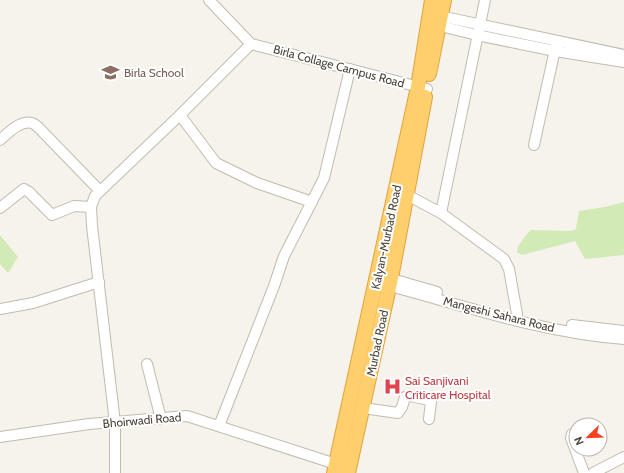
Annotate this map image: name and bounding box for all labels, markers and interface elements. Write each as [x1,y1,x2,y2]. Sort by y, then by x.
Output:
street label: Birla Collage Campus Road [272,41,406,91]
school or university icon: Birla School [101,62,121,82]
place label: Birla School [124,65,184,80]
street label: Kalyan-Murbad Road [368,183,404,291]
street label: Mangeshi Sahara Road [442,293,556,335]
street label: Murbad Road [363,308,391,378]
place label: Sai Sanjivani Criticare Hospital [405,373,491,402]
hospital icon: Sai Sanjivani Criticare Hospital [382,377,402,397]
street label: Bhoirwadi Road [102,409,182,431]
north arrow [568,417,608,457]
text: N [571,435,587,447]

